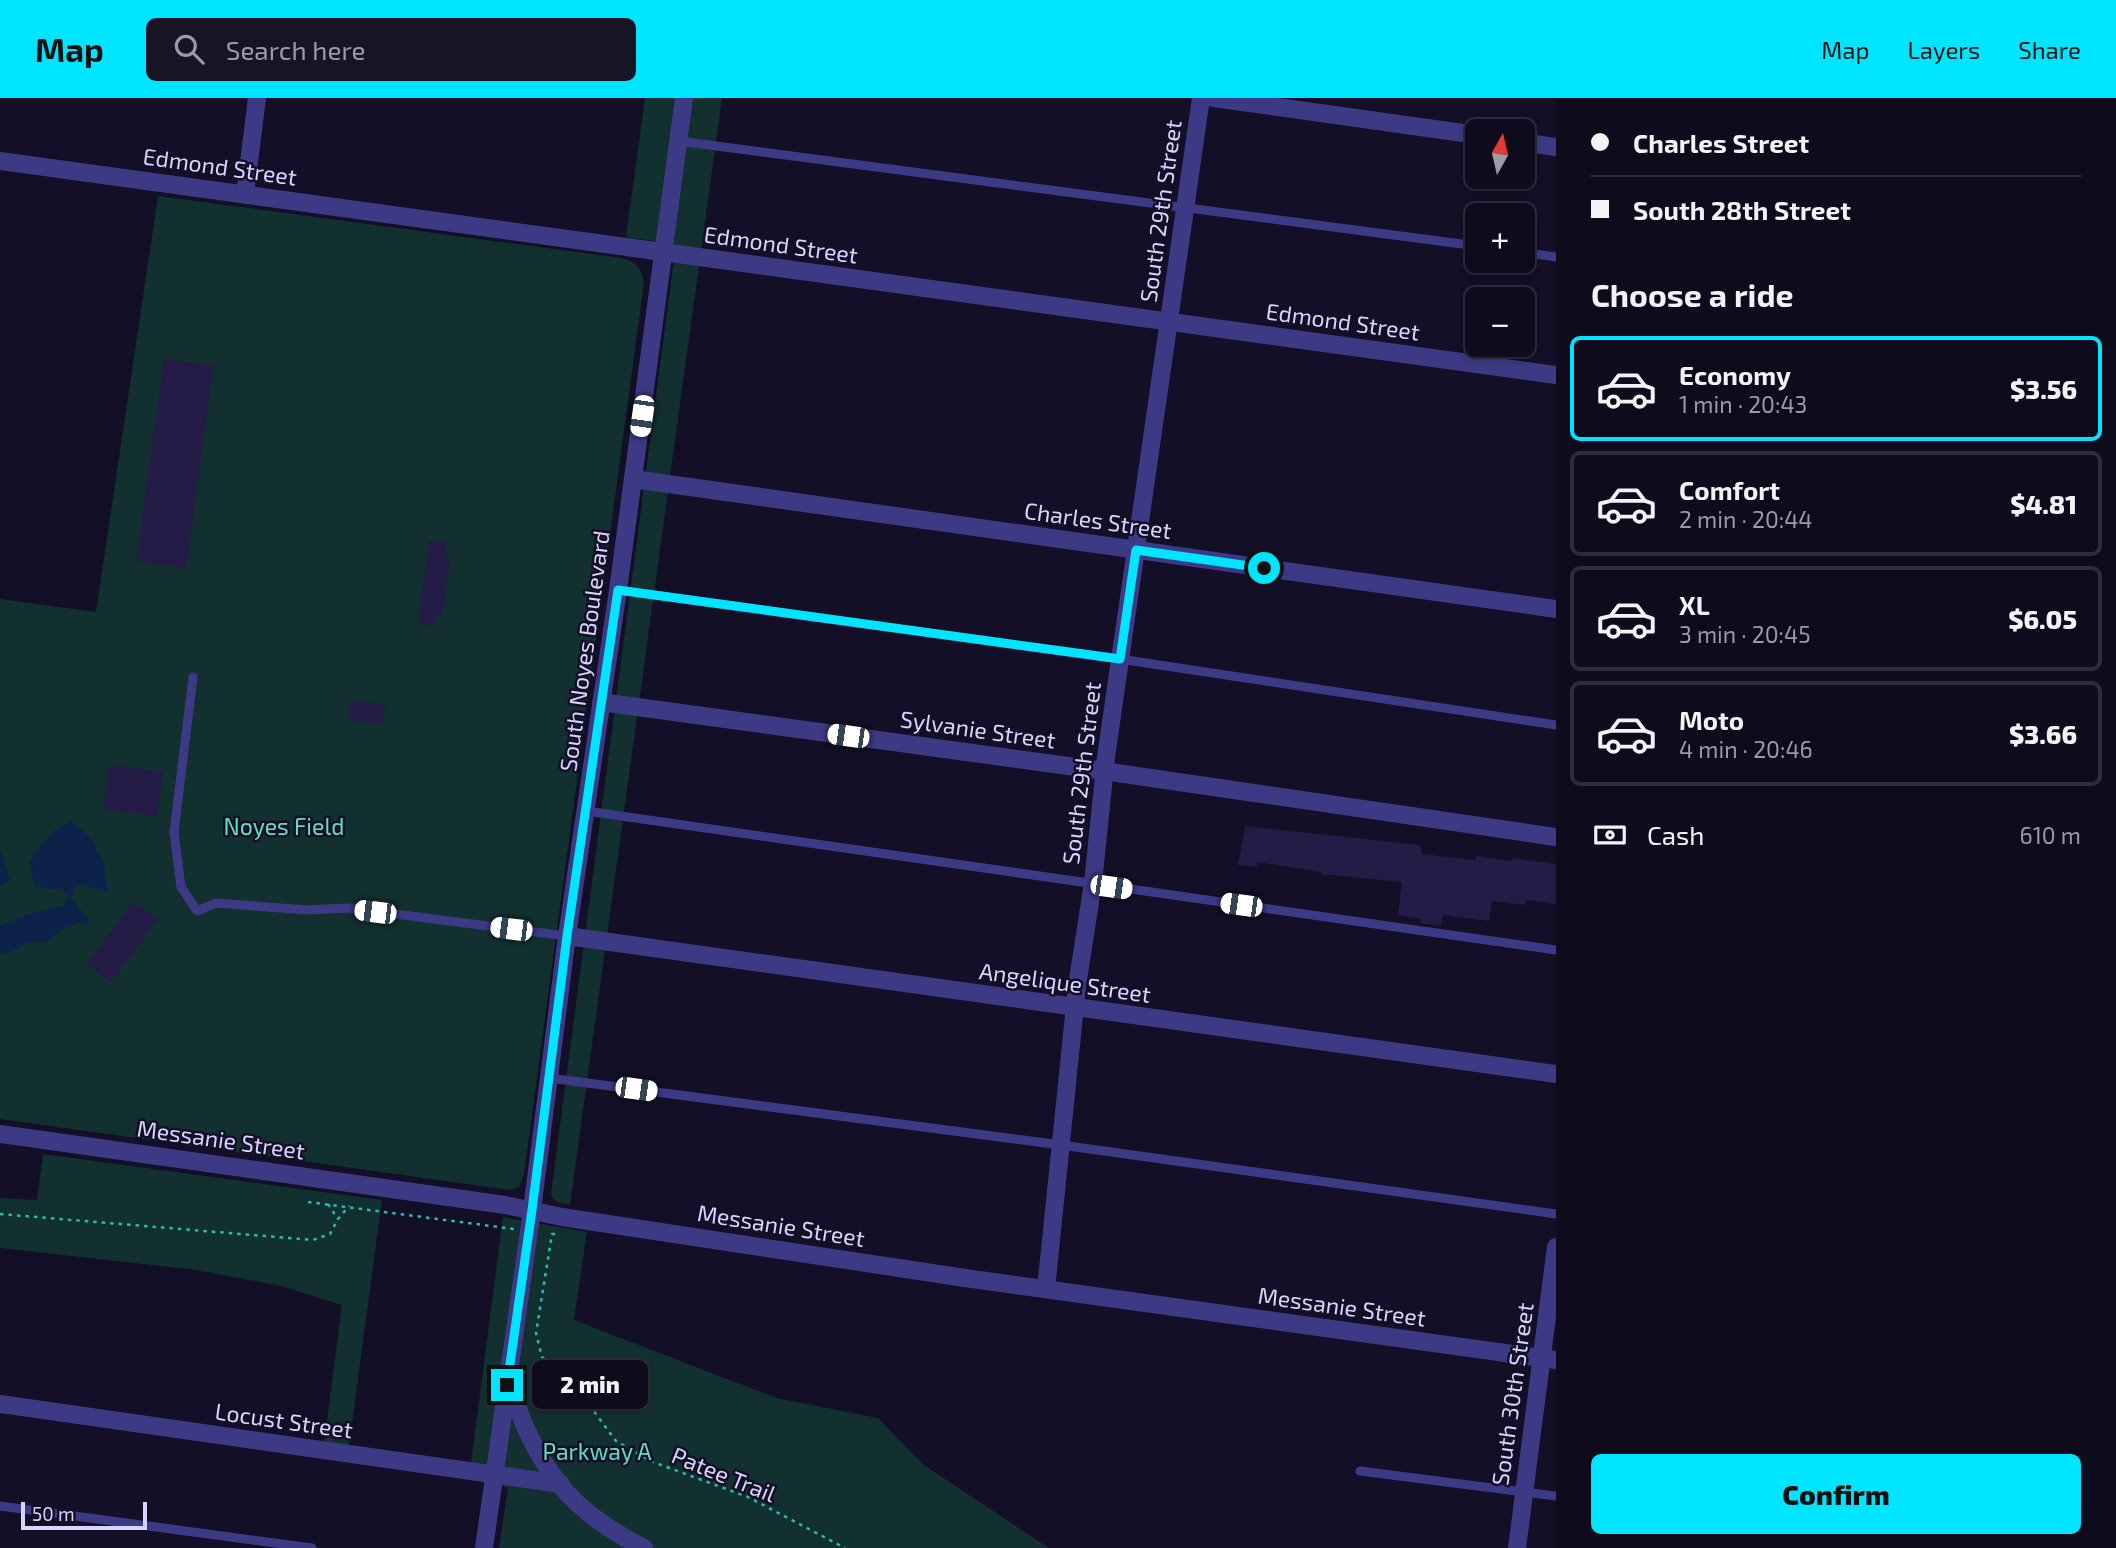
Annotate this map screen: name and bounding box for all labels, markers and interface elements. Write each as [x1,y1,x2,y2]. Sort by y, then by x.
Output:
search box [146,18,636,81]
text: Map [35,29,104,69]
icon: search [170,30,208,68]
text: Search here [226,34,365,65]
text: Map [1821,35,1869,64]
text: Layers [1907,35,1980,64]
text: Share [2018,35,2081,64]
street label: South 29th Street [1133,118,1187,304]
north arrow [1465,119,1535,189]
map controls [1465,119,1535,357]
text: Charles Street [1633,127,1809,158]
street label: Edmond Street [141,141,299,191]
text: South 28th Street [1633,194,1851,225]
button: + [1465,203,1535,273]
street label: Edmond Street [702,219,860,269]
text: Choose a ride [1591,275,1794,313]
button: − [1465,287,1535,357]
street label: Edmond Street [1264,296,1422,346]
icon: car [1595,357,1658,420]
text: Economy [1679,359,1791,390]
text: $3.56 [2010,373,2077,404]
text: 1 min · 20:43 [1679,390,1807,418]
car [629,394,656,438]
icon: car [1595,472,1658,535]
text: Comfort [1679,474,1780,505]
text: $4.81 [2010,488,2077,519]
street label: Charles Street [1023,496,1174,544]
text: 2 min · 20:44 [1679,505,1812,533]
street label: South Noyes Boulevard [553,529,615,773]
route start [1248,552,1280,584]
icon: car [1595,587,1658,650]
text: XL [1679,589,1710,620]
text: $6.05 [2008,603,2077,634]
text: 3 min · 20:45 [1679,620,1811,648]
street label: South 29th Street [1056,680,1106,866]
icon: car [1595,702,1658,765]
street label: Sylvanie Street [899,704,1058,754]
text: Moto [1679,704,1744,735]
text: $3.66 [2009,718,2077,749]
car [826,723,871,749]
text: 4 min · 20:46 [1679,735,1813,763]
park label: Noyes Field [224,812,344,840]
icon: cash [1591,816,1629,854]
text: Cash [1647,819,1704,850]
text: 610 m [2020,821,2081,849]
car [1089,874,1134,900]
car [1219,892,1264,918]
car [353,899,398,925]
car [489,916,534,942]
street label: Angelique Street [977,956,1153,1008]
car [614,1076,659,1102]
street label: Messanie Street [135,1113,307,1165]
street label: Messanie Street [695,1198,867,1252]
street label: Messanie Street [1256,1280,1428,1332]
street label: South 30th Street [1485,1301,1539,1487]
callout: 2 min [532,1360,647,1410]
route end [491,1369,523,1401]
text: 2 min [560,1370,620,1398]
street label: Locust Street [213,1396,355,1444]
park label: Parkway A [542,1437,652,1465]
street label: Patee Trail [668,1440,780,1508]
button: Confirm [1591,1454,2081,1534]
scale bar [21,1499,147,1531]
text: 50 m [32,1502,75,1525]

